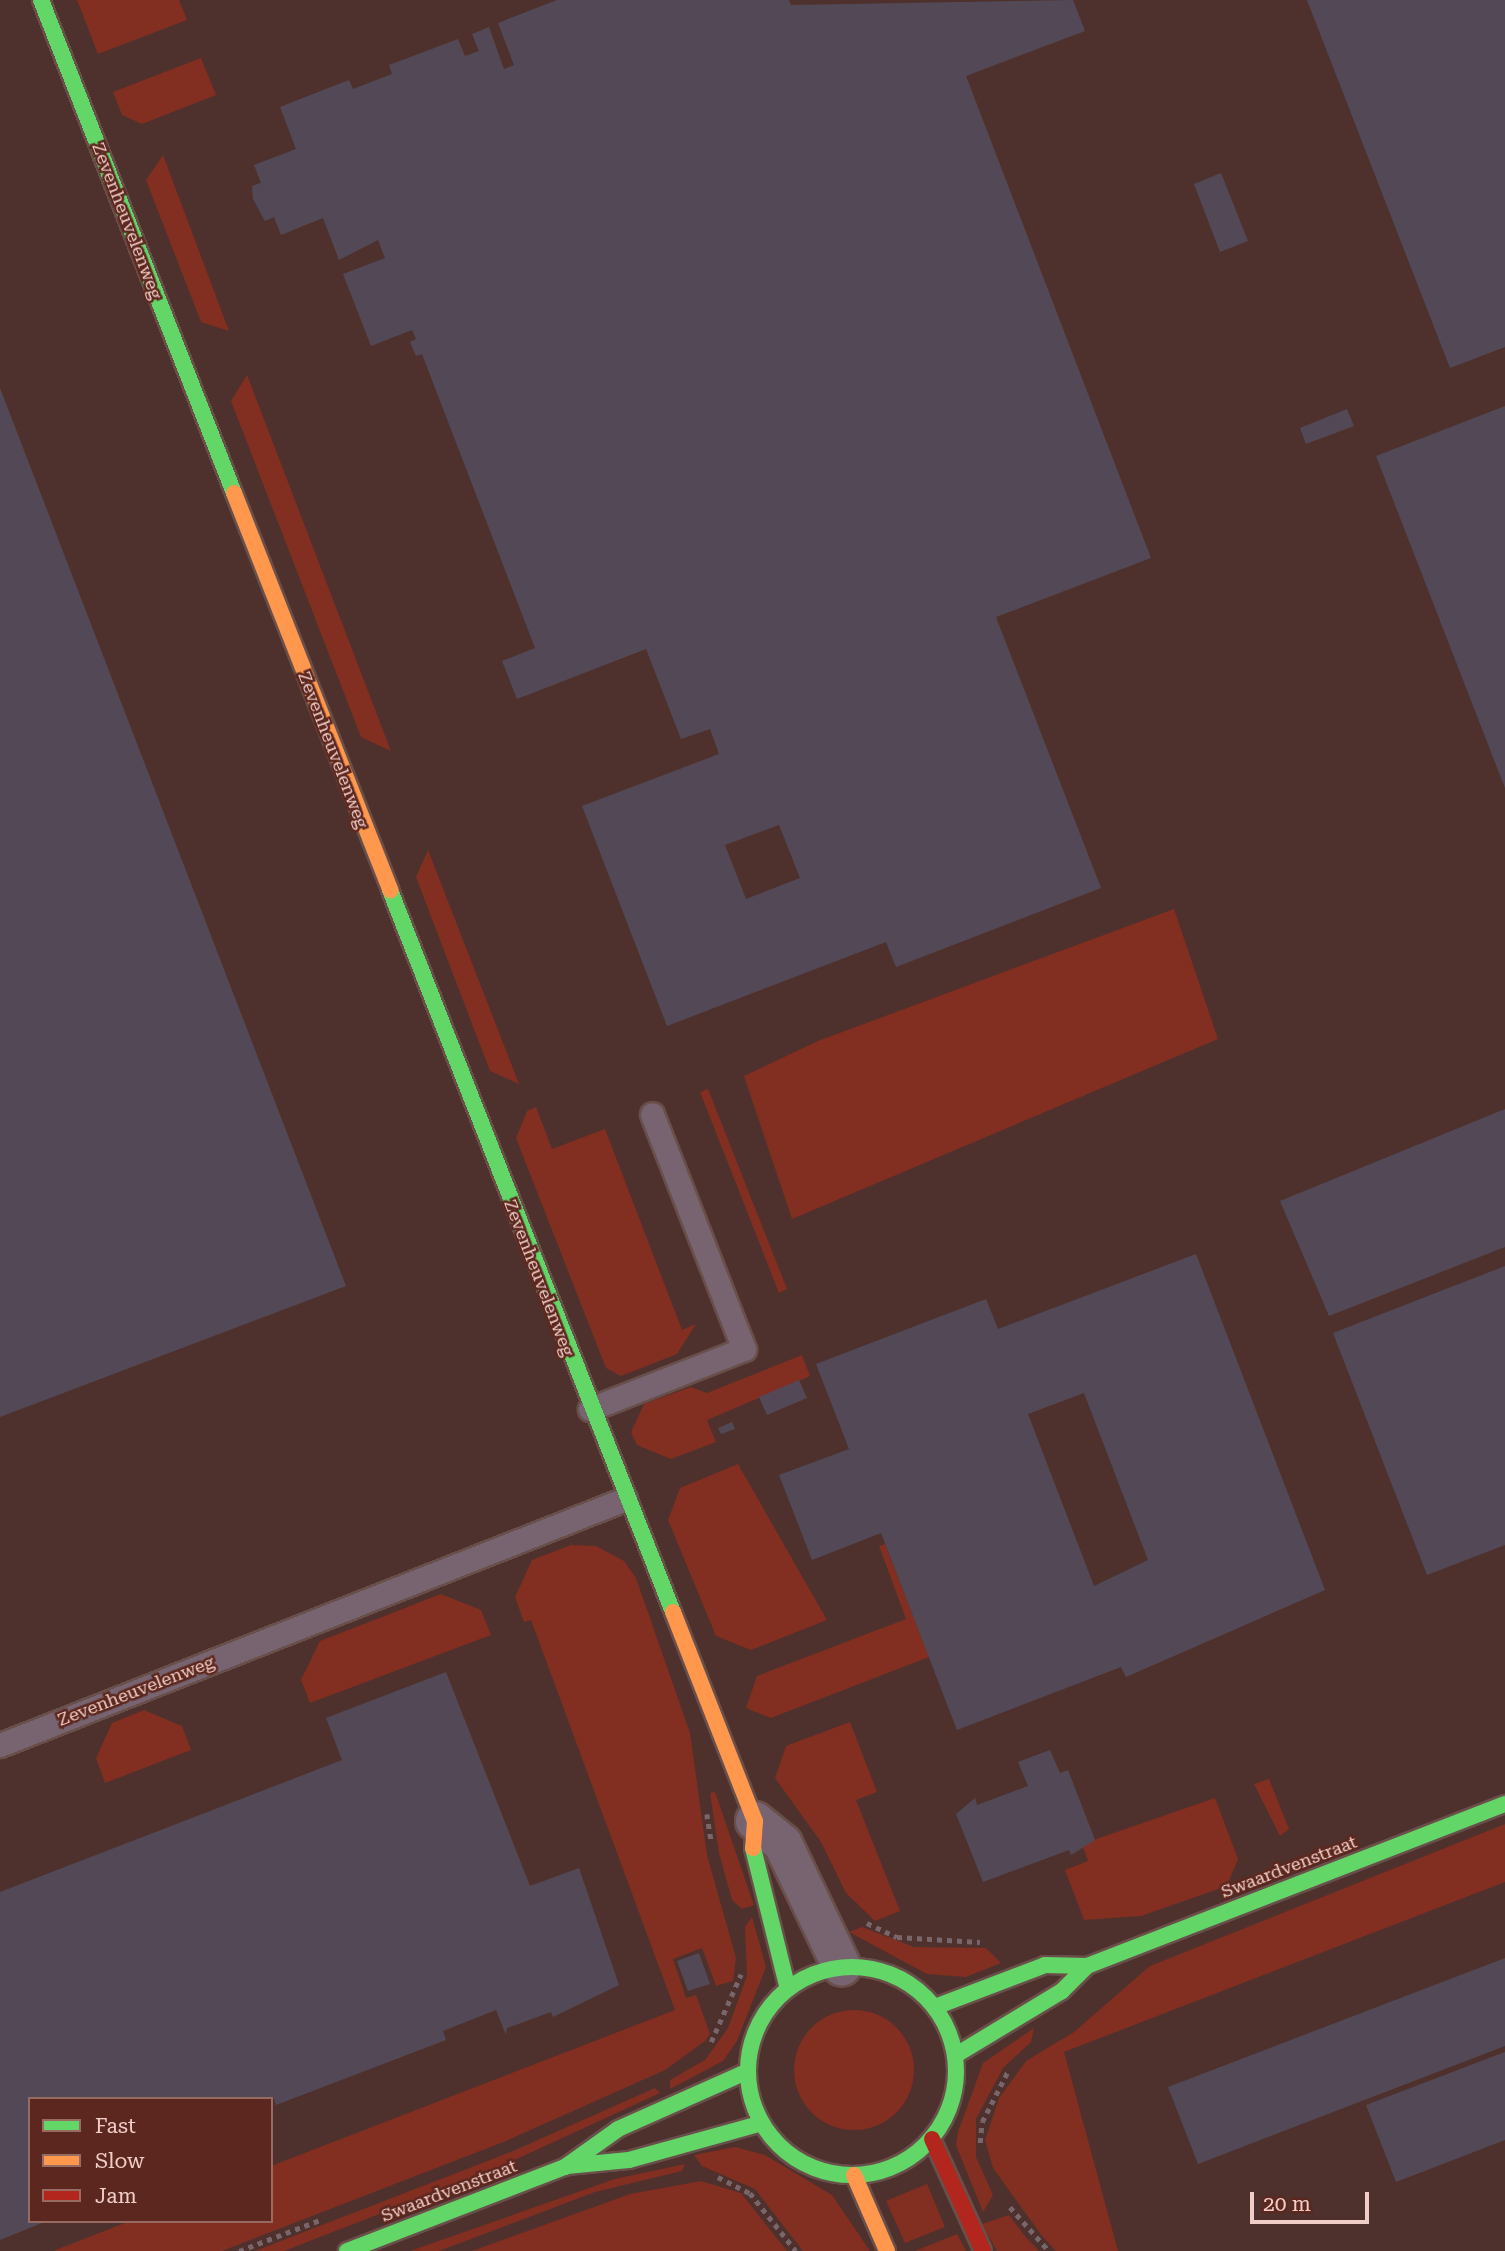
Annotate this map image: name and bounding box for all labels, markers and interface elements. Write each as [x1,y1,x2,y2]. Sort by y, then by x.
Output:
street label: Zevenheuvelenweg [87,140,167,302]
street label: Zevenheuvelenweg [293,669,373,831]
street label: Zevenheuvelenweg [499,1197,579,1359]
street label: Zevenheuvelenweg [55,1651,217,1731]
street label: Swaardvenstraat [1218,1831,1360,1903]
legend [28,2097,273,2223]
text: Fast [95,2114,136,2138]
text: Slow [95,2149,144,2173]
street label: Swaardvenstraat [378,2155,520,2227]
scale bar [1253,2178,1372,2222]
text: Jam [95,2184,137,2208]
text: 20 m [1263,2192,1311,2216]

